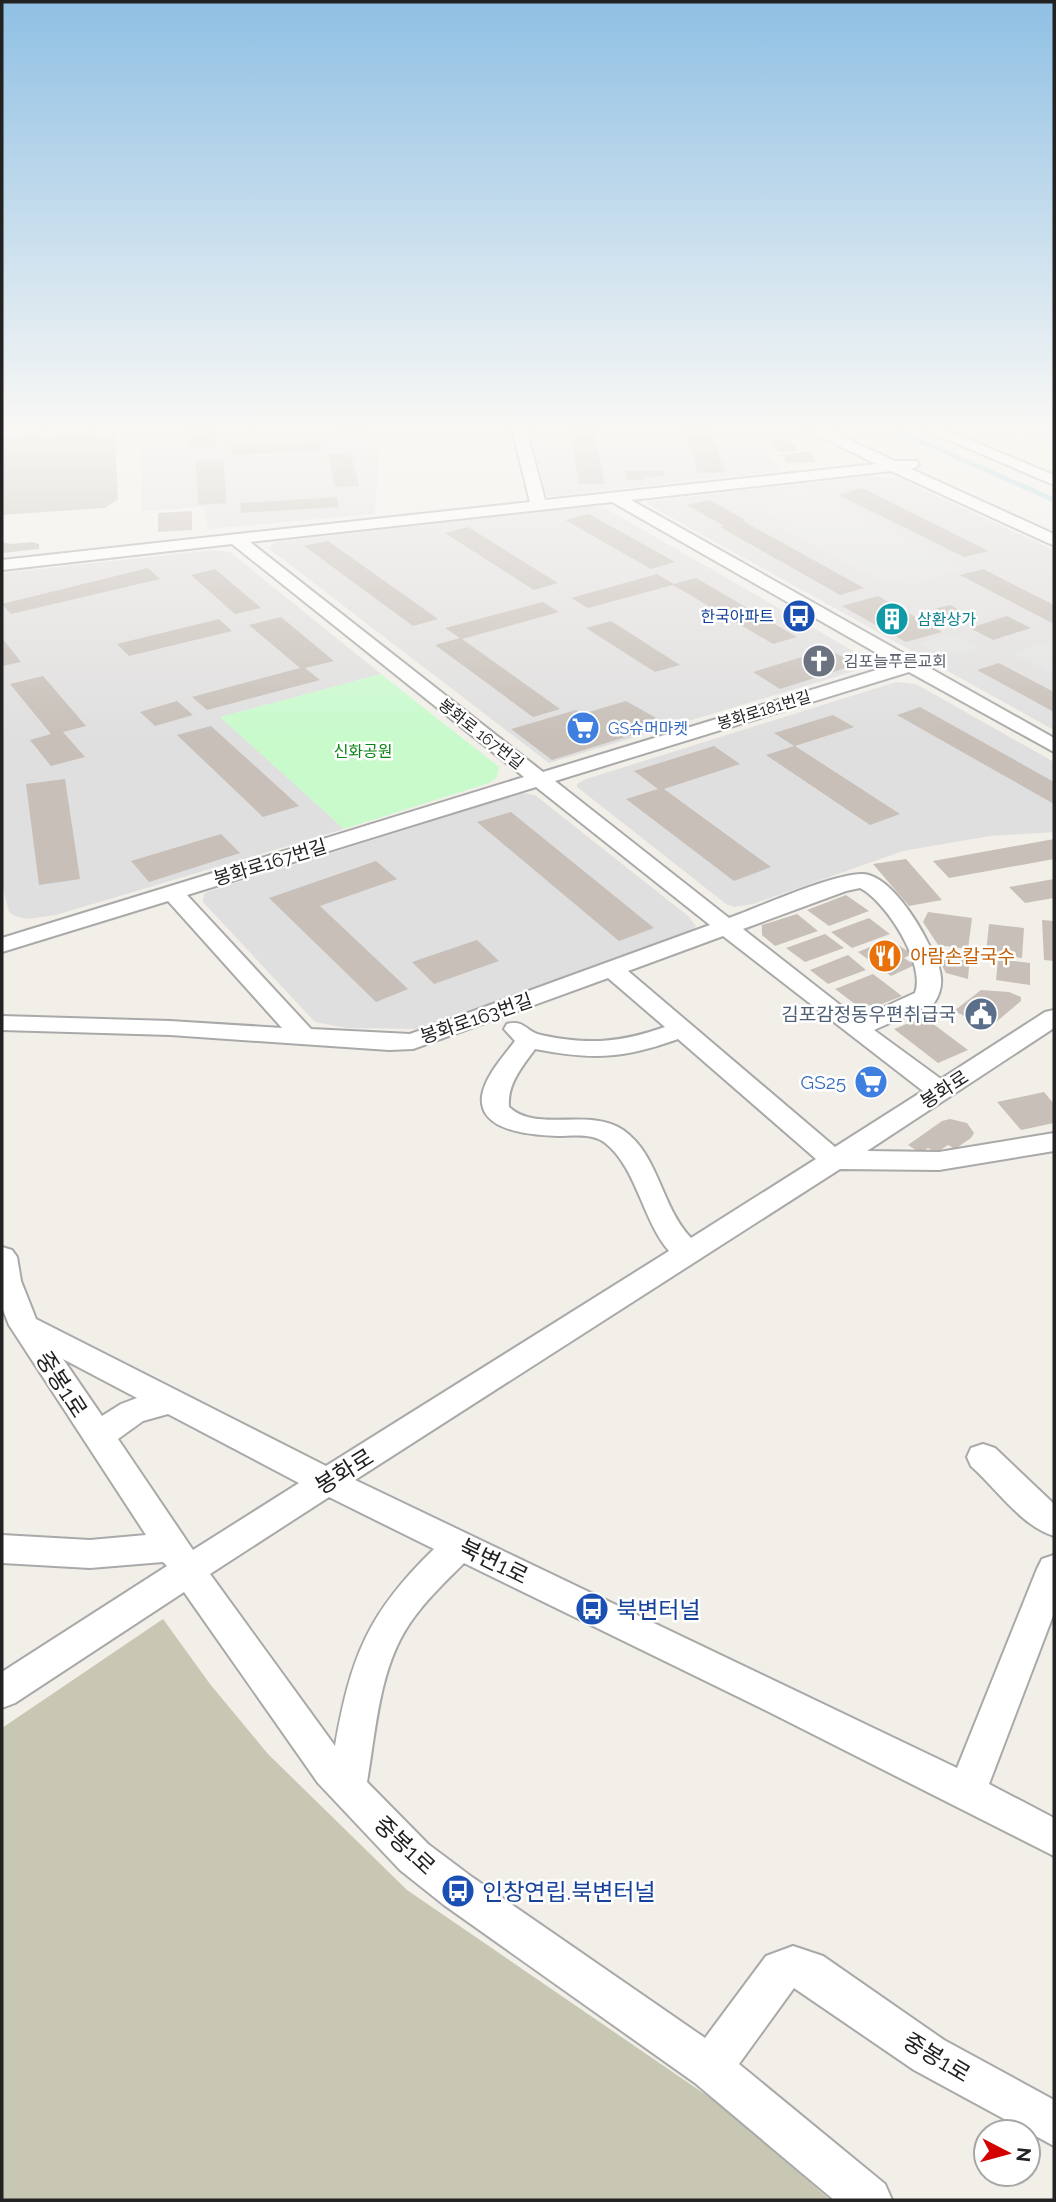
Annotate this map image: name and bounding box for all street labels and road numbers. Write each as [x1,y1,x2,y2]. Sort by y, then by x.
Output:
street label: 봉화로181번길 [715,687,813,733]
street label: 봉화로 167번길 [435,695,527,773]
street label: 봉화로167번길 [211,834,329,890]
street label: 봉화로163번길 [417,989,535,1047]
street label: 봉화로 [916,1065,972,1113]
street label: 중봉1로 [31,1346,93,1422]
street label: 봉화로 [310,1443,378,1499]
street label: 북변1로 [455,1533,533,1589]
street label: 중봉1로 [369,1810,441,1880]
street label: 중봉1로 [899,2027,975,2087]

